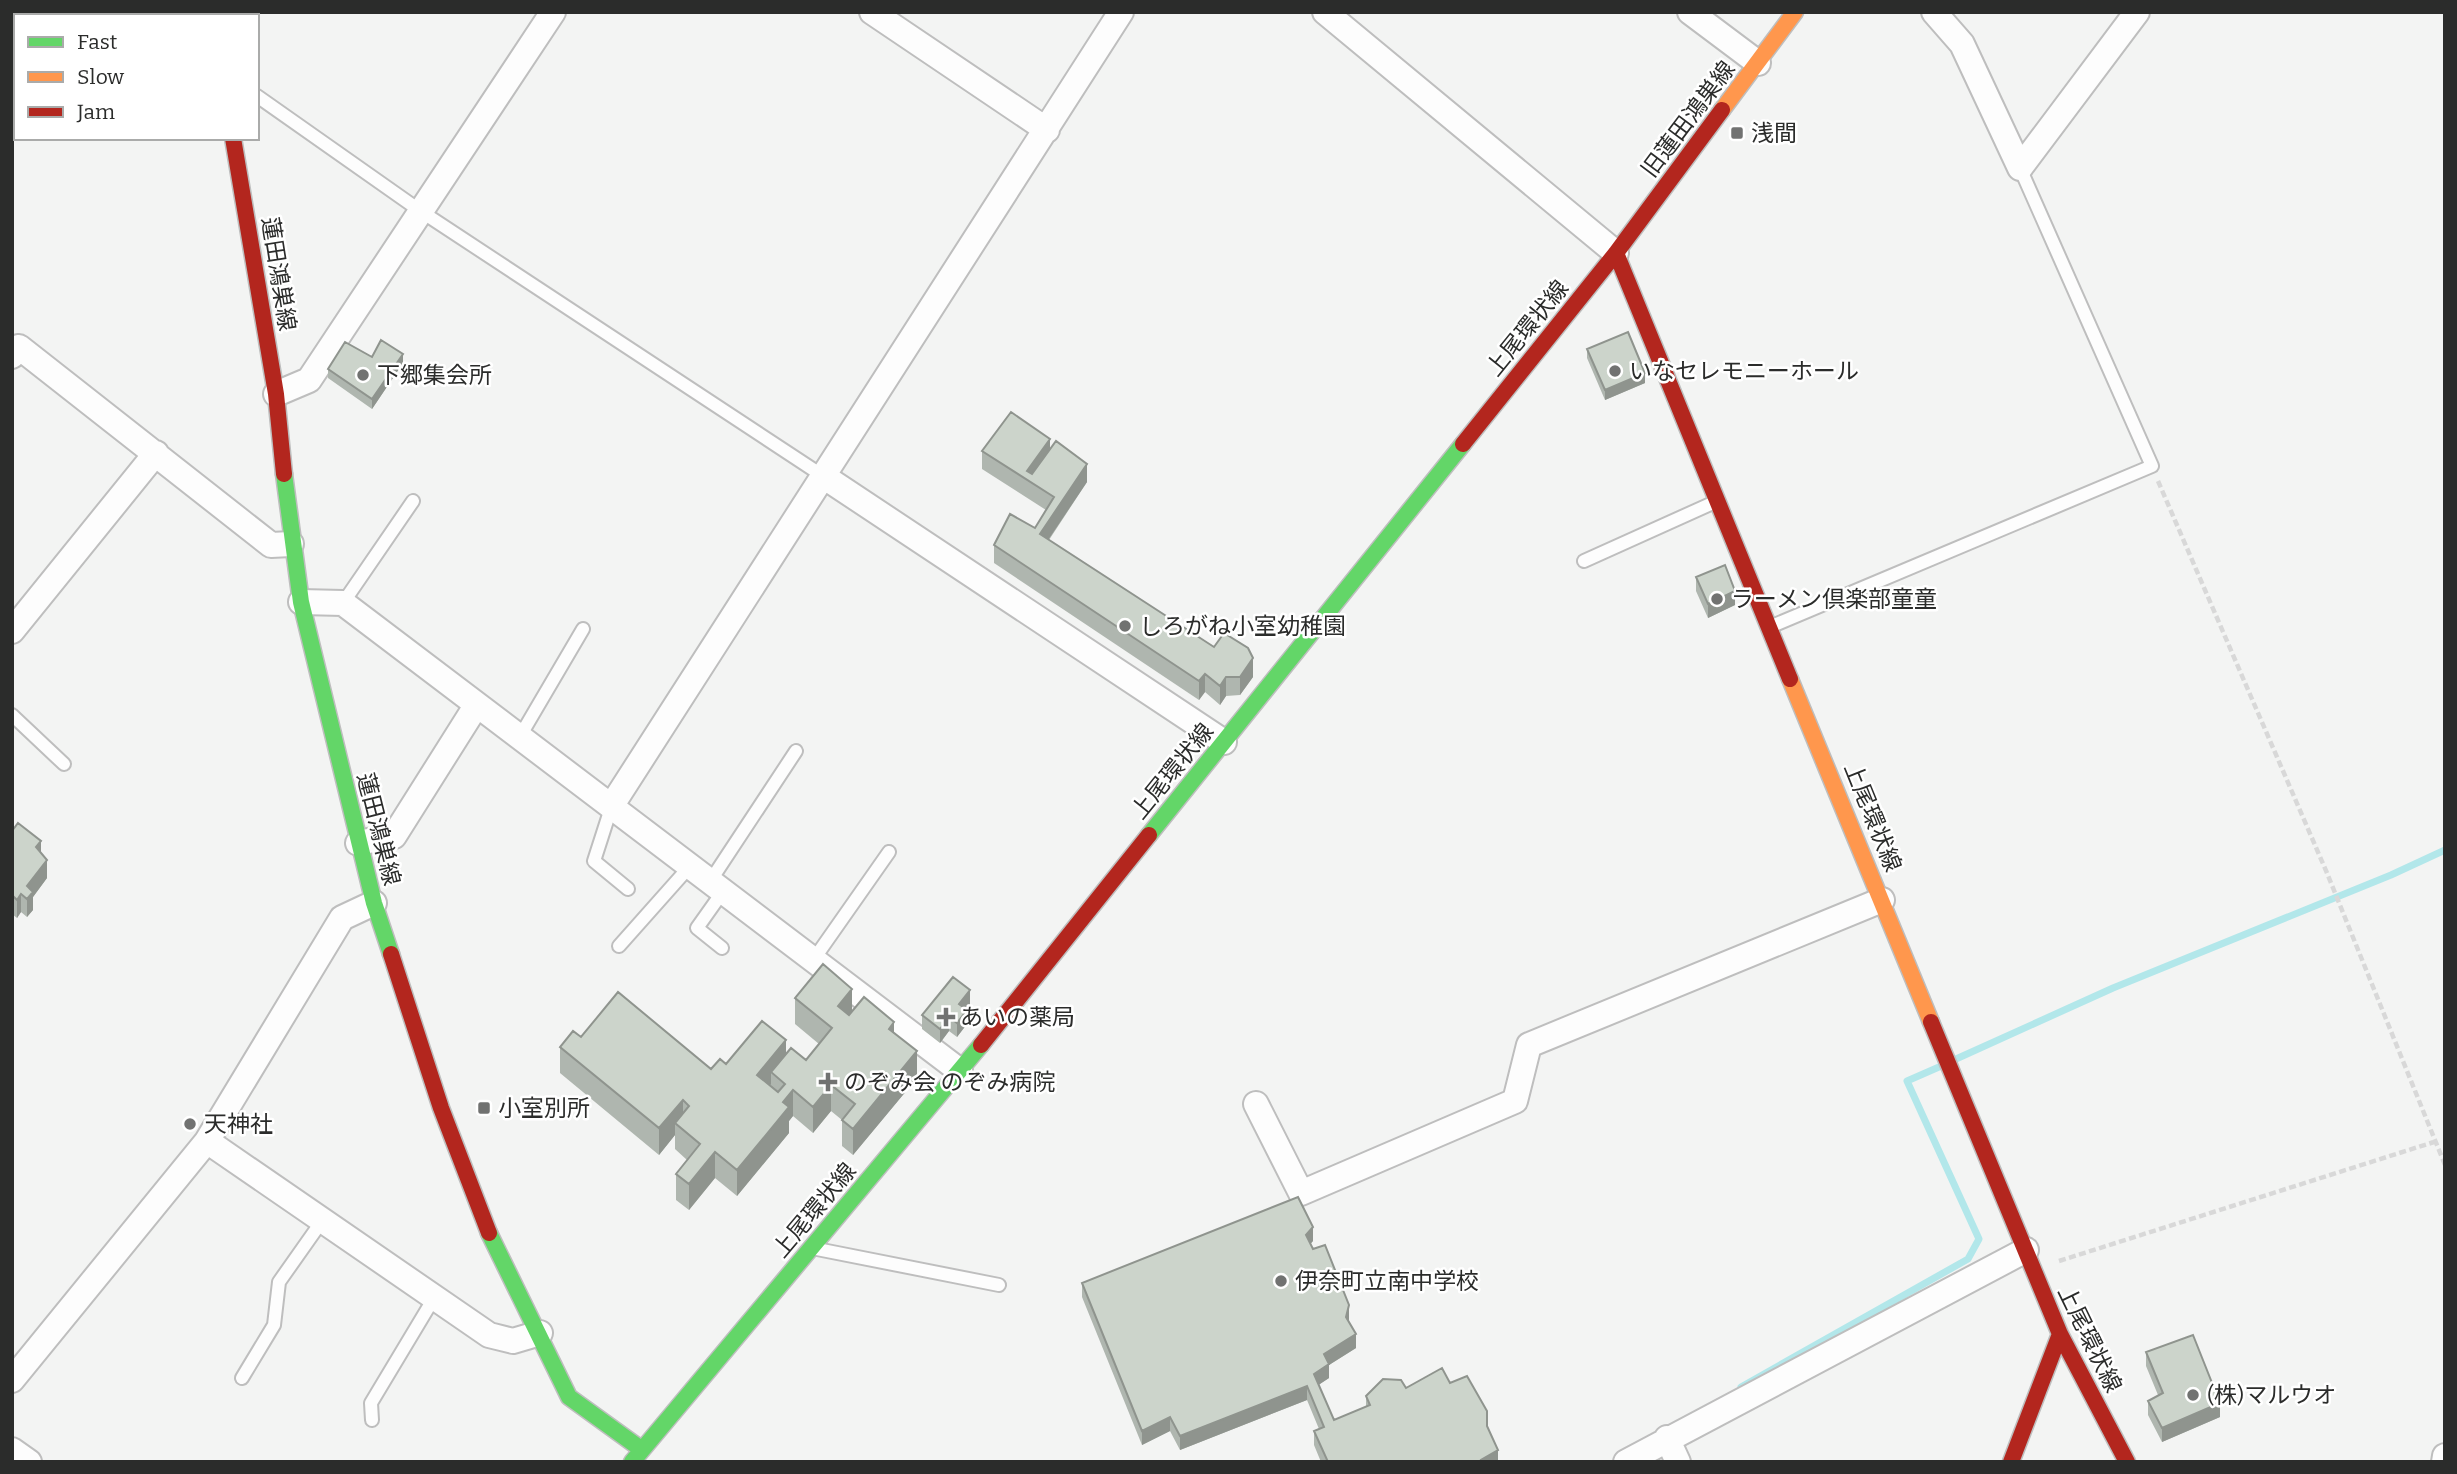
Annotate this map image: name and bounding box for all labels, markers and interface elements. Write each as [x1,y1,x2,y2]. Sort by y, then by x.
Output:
legend [14,14,259,140]
text: Fast [77,29,118,55]
street label: 旧蓮田鴻巣線 [1635,55,1741,183]
text: Slow [77,64,124,90]
text: Jam [76,99,115,125]
place label: 浅間 [1751,119,1797,147]
marker: 浅間 [1729,125,1745,141]
street label: 蓮田鴻巣線 [256,215,302,333]
street label: 上尾環状線 [1480,275,1574,381]
place label: いなセレモニーホール [1629,357,1859,385]
place label: 下郷集会所 [377,361,492,389]
marker: いなセレモニーホール [1607,363,1623,379]
marker: 下郷集会所 [355,367,371,383]
place label: ラーメン倶楽部童童 [1731,585,1937,613]
marker: ラーメン倶楽部童童 [1709,591,1725,607]
place label: しろがね小室幼稚園 [1139,612,1346,640]
marker: しろがね小室幼稚園 [1117,618,1133,634]
street label: 上尾環状線 [1125,718,1219,824]
street label: 上尾環状線 [1838,758,1908,876]
street label: 蓮田鴻巣線 [352,770,406,888]
place label: あいの薬局 [960,1003,1075,1031]
marker: あいの薬局 [938,1009,954,1025]
place label: のぞみ会 のぞみ病院 [844,1068,1056,1096]
marker: のぞみ会 のぞみ病院 [818,1072,838,1092]
place label: 小室別所 [498,1094,590,1122]
marker: 小室別所 [476,1100,492,1116]
place label: 天神社 [204,1110,273,1138]
marker: 天神社 [182,1116,198,1132]
street label: 上尾環状線 [766,1157,862,1263]
place label: 伊奈町立南中学校 [1295,1267,1479,1295]
marker: 伊奈町立南中学校 [1273,1273,1289,1289]
street label: 上尾環状線 [2052,1281,2128,1397]
place label: (株)マルウオ [2207,1381,2336,1409]
marker: (株)マルウオ [2185,1387,2201,1403]

